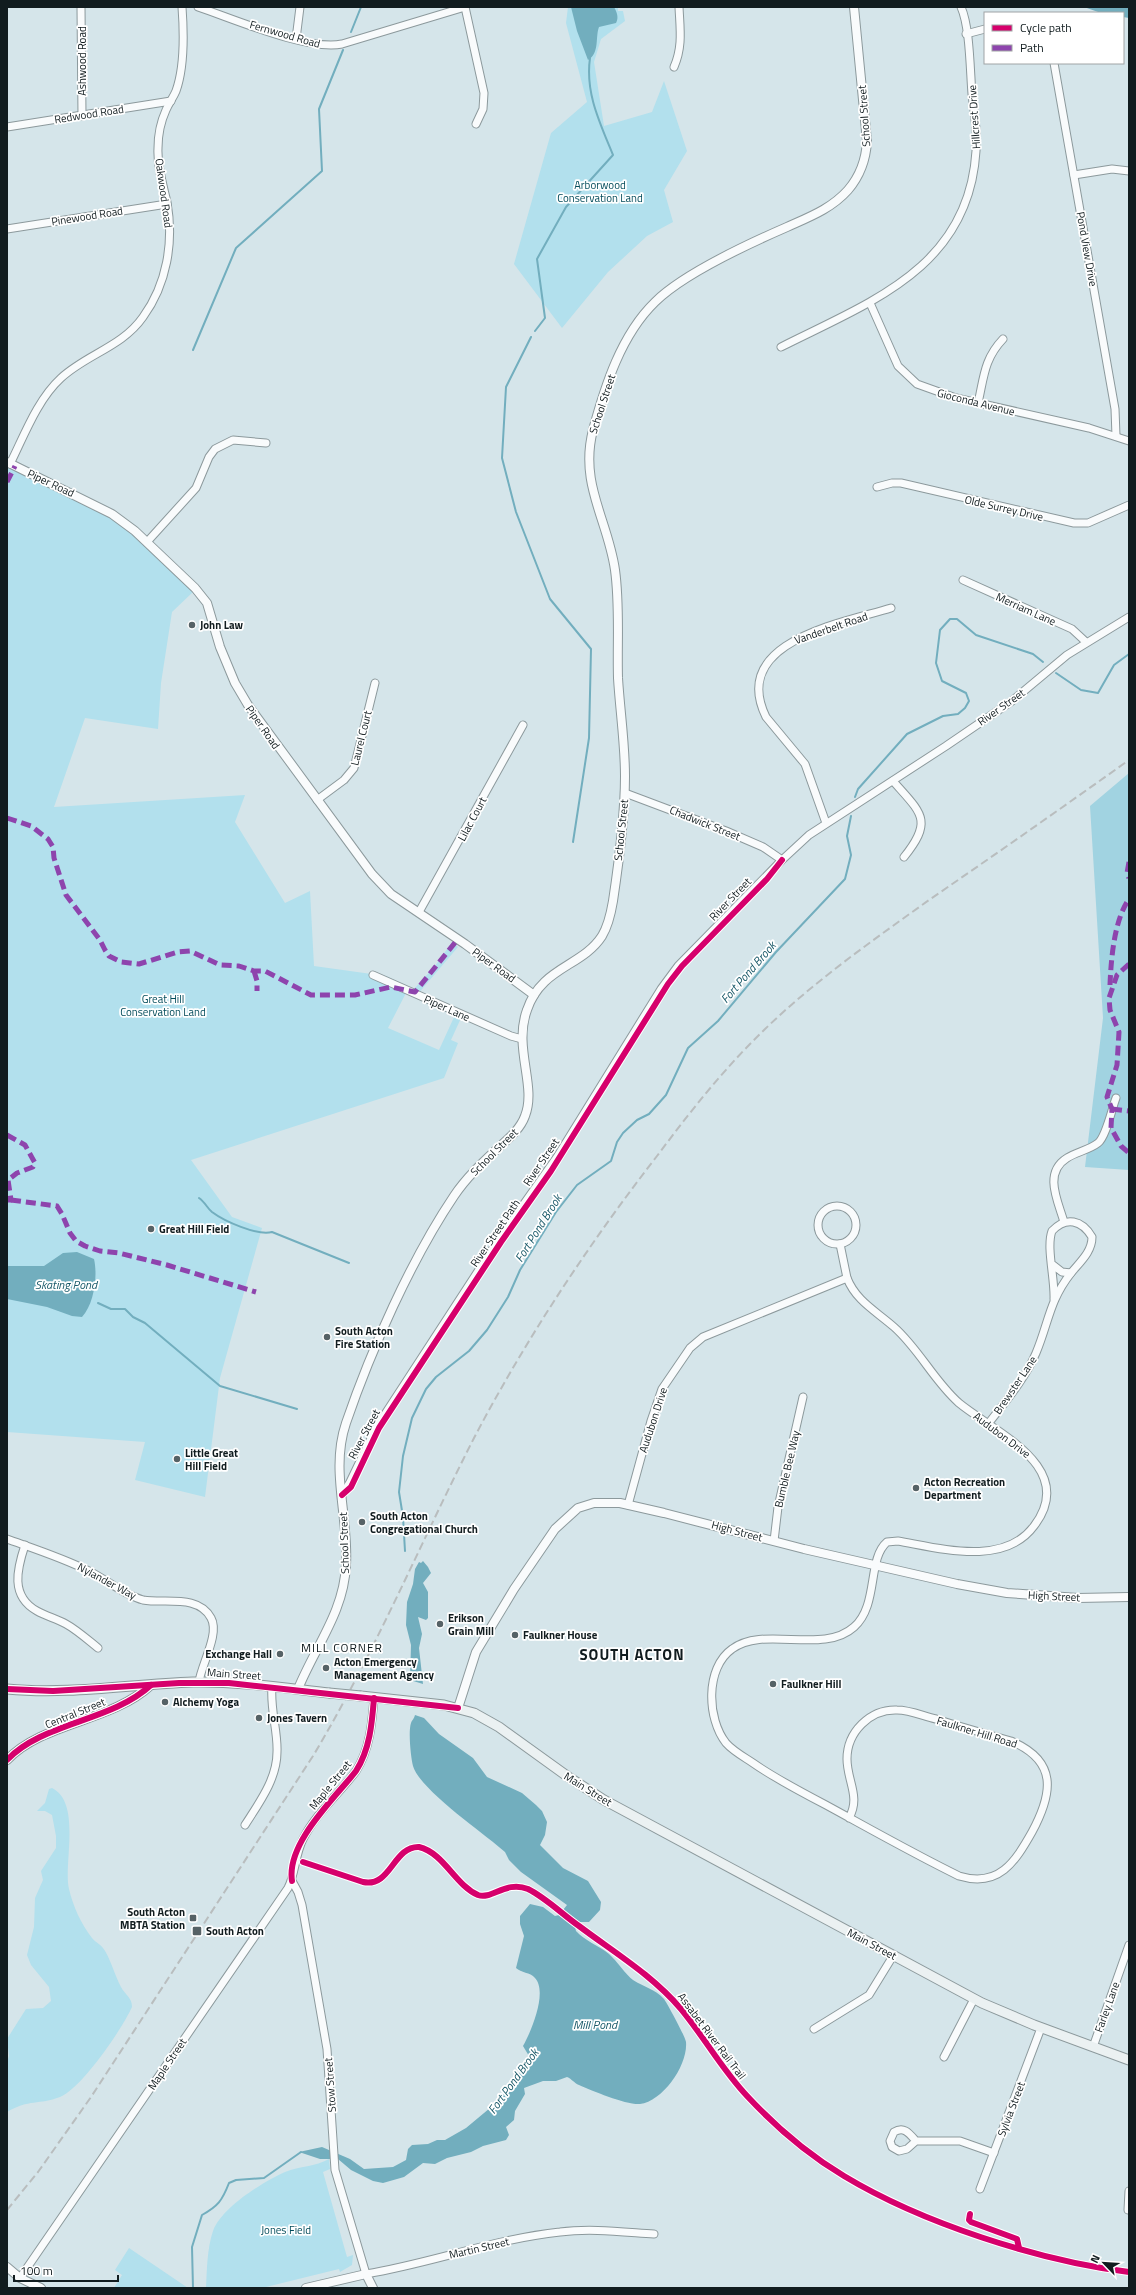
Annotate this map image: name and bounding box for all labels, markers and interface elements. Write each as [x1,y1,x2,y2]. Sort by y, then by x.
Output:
legend [984,12,1124,64]
street label: Fernwood Road [248,16,322,52]
text: Cycle path [1020,18,1072,37]
street label: Ashwood Road [74,26,90,96]
text: Path [1020,38,1044,57]
street label: Hillcrest Drive [964,84,984,150]
street label: School Street [854,85,874,147]
street label: Redwood Road [53,101,125,127]
street label: Oakwood Road [151,157,177,229]
park label: Arborwood Conservation Land [557,177,643,206]
street label: Pinewood Road [50,202,124,230]
street label: Pond View Drive [1073,210,1102,288]
street label: School Street [585,372,619,436]
street label: Gioconda Avenue [935,385,1017,419]
street label: Piper Road [25,465,77,501]
street label: Olde Surrey Drive [963,491,1045,525]
street label: Merriam Lane [993,589,1059,630]
street label: Vanderbelt Road [792,608,870,648]
place label: John Law [200,617,243,633]
marker: John Law [187,620,197,630]
street label: River Street [974,685,1028,729]
street label: Piper Road [242,702,284,752]
street label: Laurel Court [346,709,376,767]
street label: Lilac Court [454,794,490,844]
street label: School Street [610,798,632,861]
street label: Chadwick Street [667,802,743,844]
street label: River Street [705,874,755,924]
water label: Fort Pond Brook [716,936,781,1007]
street label: Piper Road [469,944,519,986]
park label: Great Hill Conservation Land [120,991,206,1020]
street label: Piper Lane [421,991,473,1025]
street label: School Street [467,1124,522,1179]
street label: River Street [519,1135,563,1189]
water label: Fort Pond Brook [510,1189,567,1266]
street label: River Street Path [466,1196,524,1270]
place label: Great Hill Field [159,1221,229,1237]
marker: Great Hill Field [146,1224,156,1234]
water label: Skating Pond [35,1275,99,1294]
place label: South Acton Fire Station [335,1323,393,1352]
marker: South Acton Fire Station [322,1332,332,1342]
street label: Brewster Lane [990,1352,1041,1417]
street label: Audubon Drive [635,1385,671,1455]
street label: River Street [344,1406,384,1462]
street label: Audubon Drive [970,1408,1034,1462]
street label: Bumble Bee Way [770,1428,804,1509]
place label: Little Great Hill Field [185,1445,238,1474]
marker: Little Great Hill Field [172,1454,182,1464]
place label: Acton Recreation Department [924,1474,1005,1503]
marker: Acton Recreation Department [911,1483,921,1493]
place label: South Acton Congregational Church [370,1508,478,1537]
street label: School Street [335,1512,353,1574]
marker: South Acton Congregational Church [357,1517,367,1527]
street label: High Street [710,1517,764,1546]
street label: Nylander Way [75,1559,140,1604]
street label: High Street [1028,1587,1081,1605]
place label: Erikson Grain Mill [448,1610,494,1639]
marker: Erikson Grain Mill [435,1619,445,1629]
place label: Faulkner House [523,1627,598,1643]
marker: Faulkner House [510,1630,520,1640]
district label: MILL CORNER [301,1638,383,1657]
district label: SOUTH ACTON [579,1643,685,1666]
place label: Exchange Hall [205,1646,272,1662]
marker: Exchange Hall [275,1649,285,1659]
place label: Acton Emergency Management Agency [334,1654,435,1683]
marker: Acton Emergency Management Agency [321,1663,331,1673]
street label: Main Street [207,1664,262,1684]
place label: Faulkner Hill [781,1676,841,1692]
marker: Faulkner Hill [768,1679,778,1689]
street label: Central Street [42,1694,108,1732]
place label: Alchemy Yoga [173,1694,239,1710]
marker: Alchemy Yoga [160,1697,170,1707]
place label: Jones Tavern [267,1710,327,1726]
street label: Faulkner Hill Road [935,1712,1019,1752]
marker: Jones Tavern [254,1713,264,1723]
street label: Maple Street [305,1757,355,1813]
street label: Main Street [561,1768,615,1810]
place label: South Acton MBTA Station [120,1904,185,1933]
marker: South Acton MBTA Station [188,1913,198,1923]
place label: South Acton [206,1923,264,1939]
street label: Main Street [844,1924,900,1964]
marker: South Acton [191,1925,203,1937]
street label: Farley Lane [1090,1979,1124,2035]
street label: Assabet River Rail Trail [674,1989,750,2083]
water label: Mill Pond [573,2015,619,2034]
street label: Maple Street [144,2035,190,2093]
water label: Fort Pond Brook [483,2043,544,2118]
street label: Stow Street [320,2057,340,2113]
street label: Sylvia Street [993,2079,1029,2139]
park label: Jones Field [261,2222,311,2238]
street label: Martin Street [447,2233,511,2263]
north arrow [1084,2243,1124,2283]
text: N [1086,2252,1104,2266]
scale bar [14,2257,118,2283]
text: 100 m [20,2261,53,2280]

